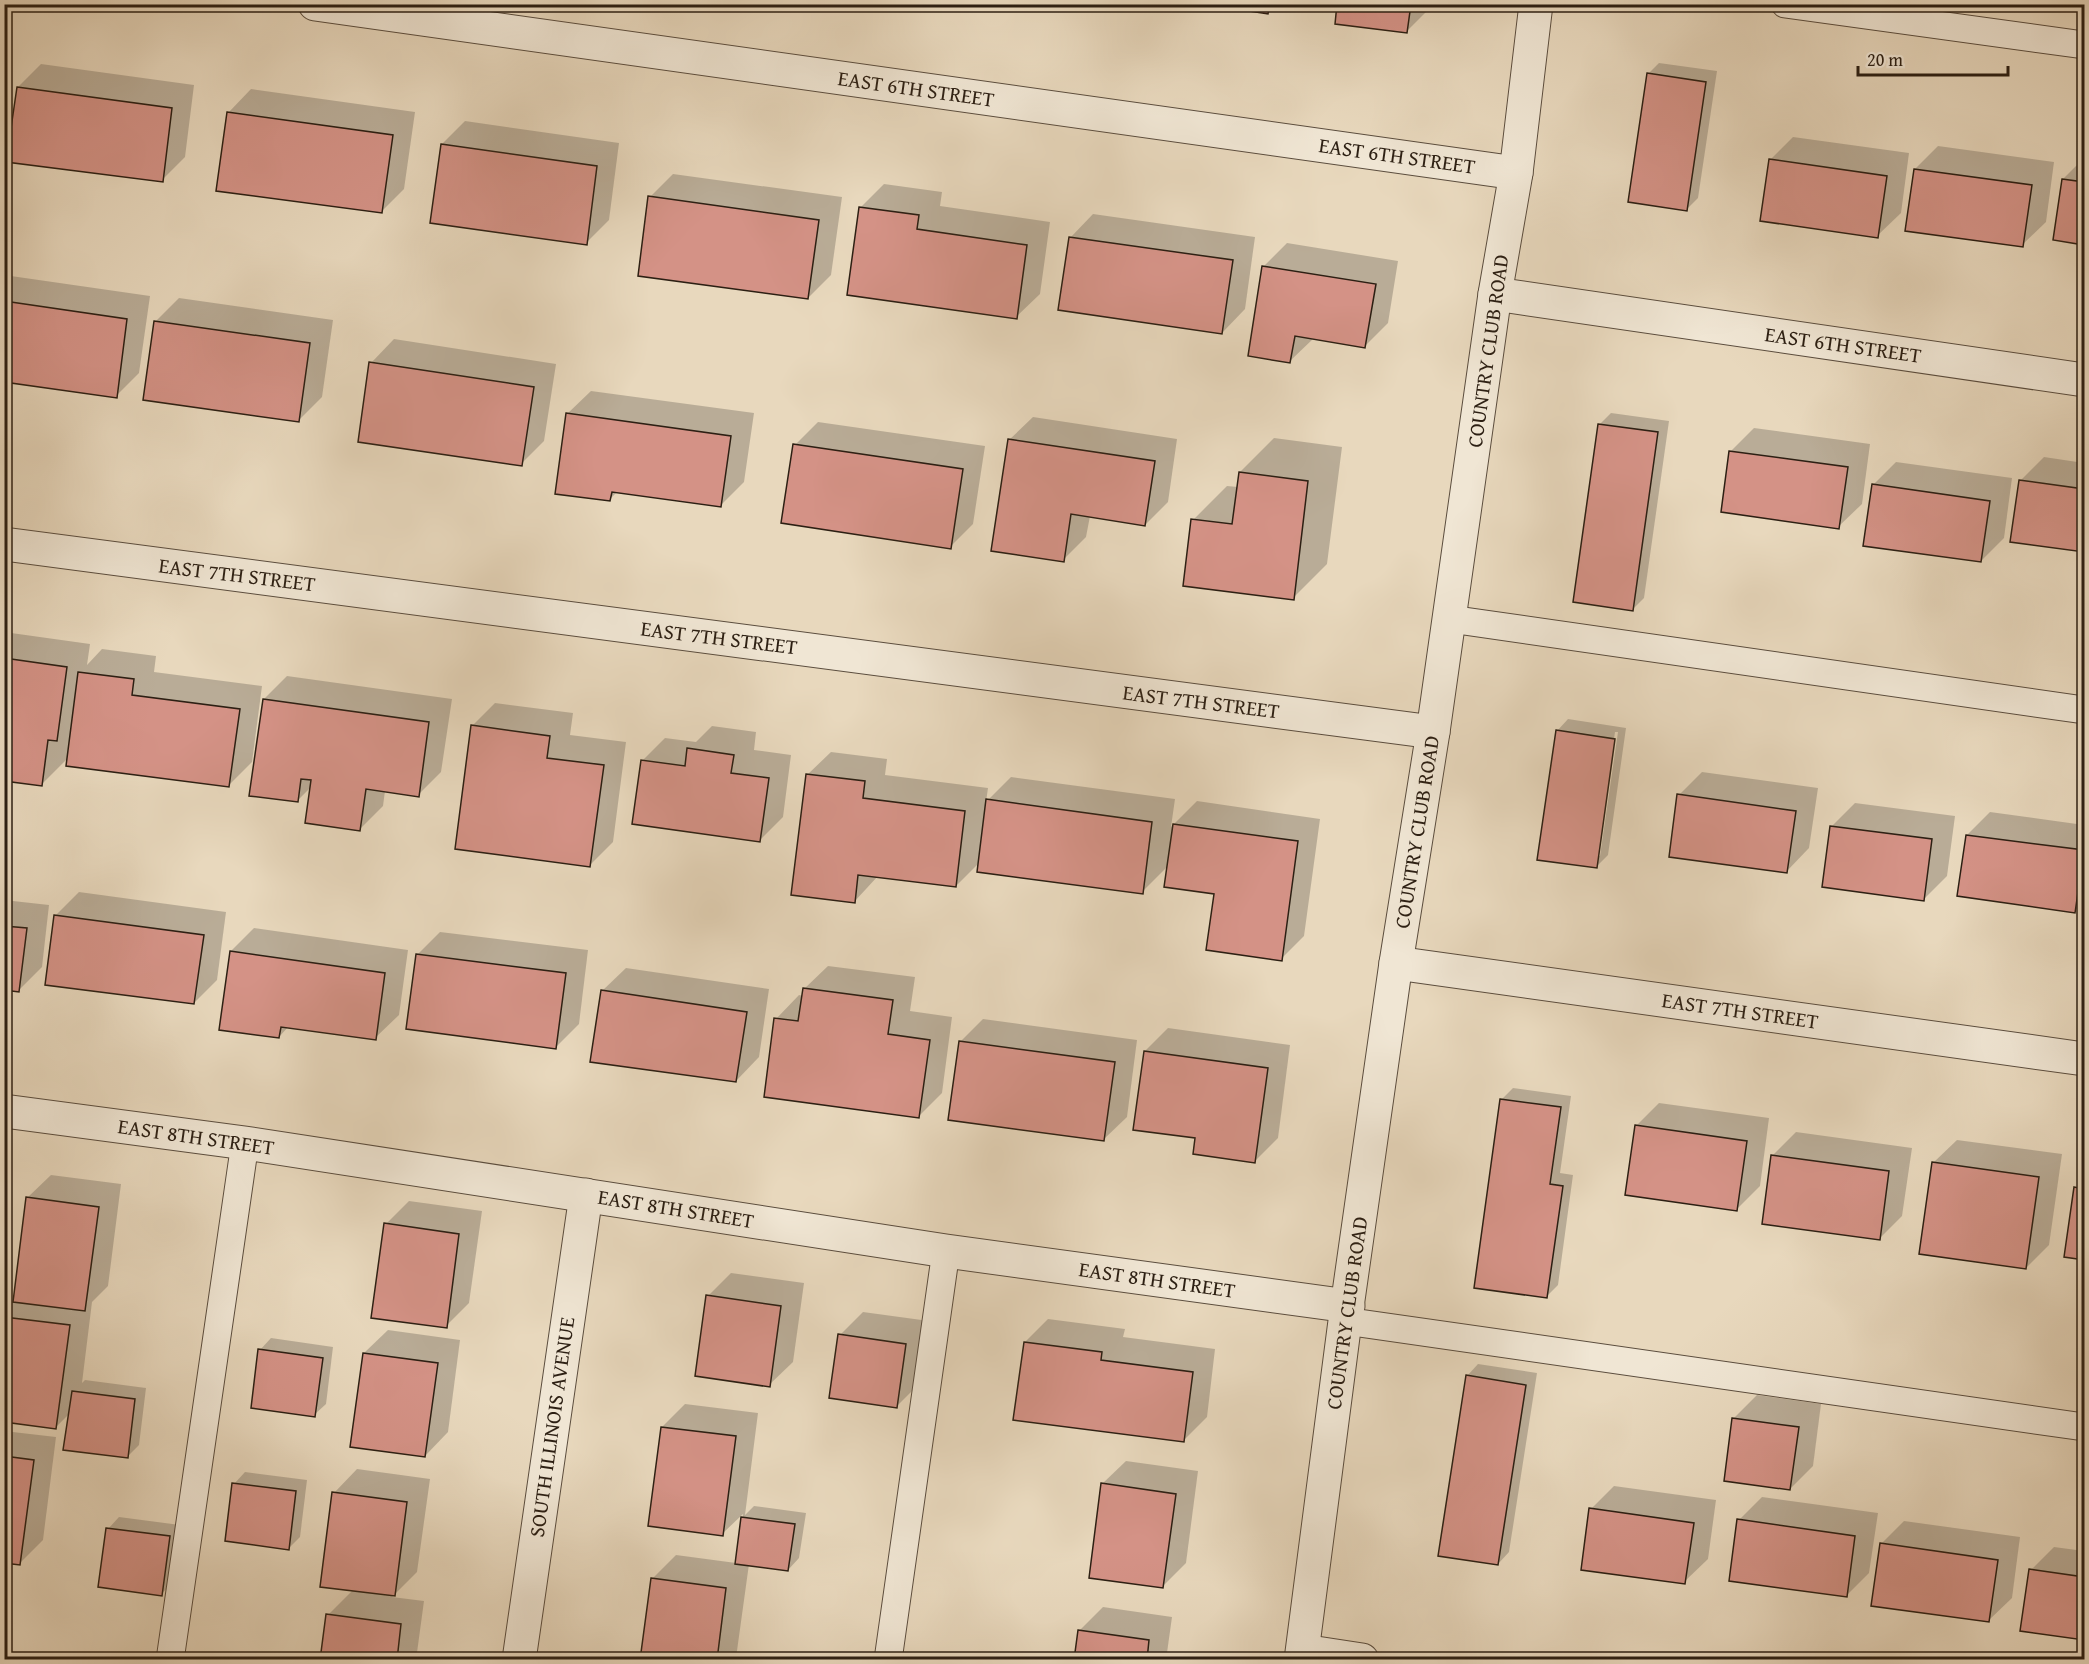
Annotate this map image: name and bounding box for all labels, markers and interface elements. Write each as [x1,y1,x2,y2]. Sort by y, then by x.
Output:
scale bar [1858,39,2008,77]
text: 20 m [1867,46,1903,73]
street label: EAST 6TH STREET [836,62,996,115]
street label: EAST 6TH STREET [1317,129,1477,182]
street label: COUNTRY CLUB ROAD [1459,252,1516,449]
street label: EAST 6TH STREET [1763,318,1923,371]
street label: EAST 7TH STREET [157,550,317,600]
street label: EAST 7TH STREET [639,613,799,663]
street label: EAST 7TH STREET [1121,677,1281,727]
street label: COUNTRY CLUB ROAD [1386,733,1447,930]
street label: EAST 7TH STREET [1660,984,1820,1037]
street label: EAST 8TH STREET [116,1110,276,1163]
street label: EAST 8TH STREET [596,1181,757,1236]
street label: COUNTRY CLUB ROAD [1318,1214,1375,1411]
street label: EAST 8TH STREET [1077,1253,1237,1306]
street label: SOUTH ILLINOIS AVENUE [521,1314,582,1539]

